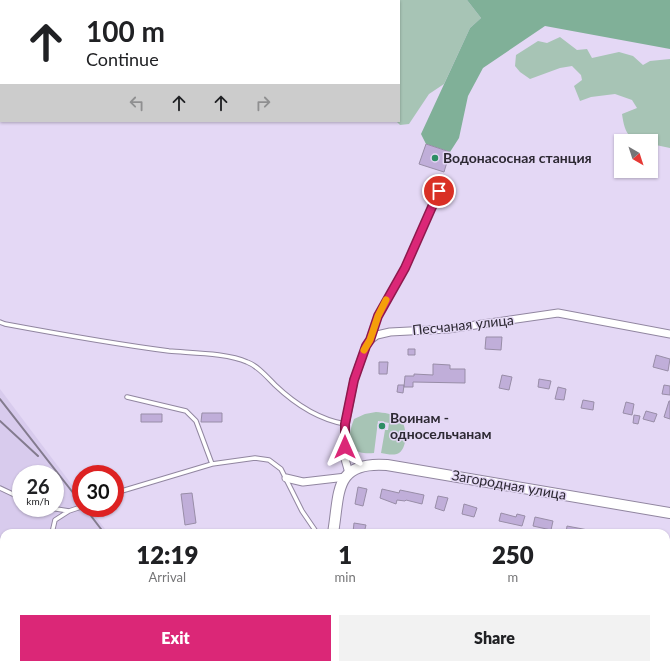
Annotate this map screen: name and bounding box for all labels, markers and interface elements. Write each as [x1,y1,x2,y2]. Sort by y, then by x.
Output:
text: 100 m [86,14,165,48]
icon: ahead [20,16,72,68]
text: Continue [86,48,159,70]
icon: left [126,92,148,114]
icon: ahead [168,92,190,114]
icon: ahead [210,92,232,114]
icon: right [252,92,274,114]
north arrow [614,134,658,178]
map controls [614,134,658,178]
place label: Водонасосная станция [443,149,592,166]
marker: Водонасосная станция [430,153,440,163]
pin [422,174,456,208]
icon: arrive [428,180,450,202]
street label: Песчаная улица [411,311,515,338]
place label: Воинам - односельчанам [390,409,491,442]
marker: Воинам - односельчанам [377,421,387,431]
position arrow [324,426,366,468]
speed limit sign: 30 [72,465,124,517]
street label: Загородная улица [450,466,568,503]
text: 26 [26,474,50,498]
text: km/h [26,495,50,507]
text: 12:19 [136,540,198,569]
text: 1 [338,540,352,569]
text: 250 [492,540,534,569]
text: Arrival [149,569,186,585]
text: min [335,569,356,585]
text: m [507,569,518,585]
button: Exit [20,615,331,661]
button: Share [339,615,650,661]

